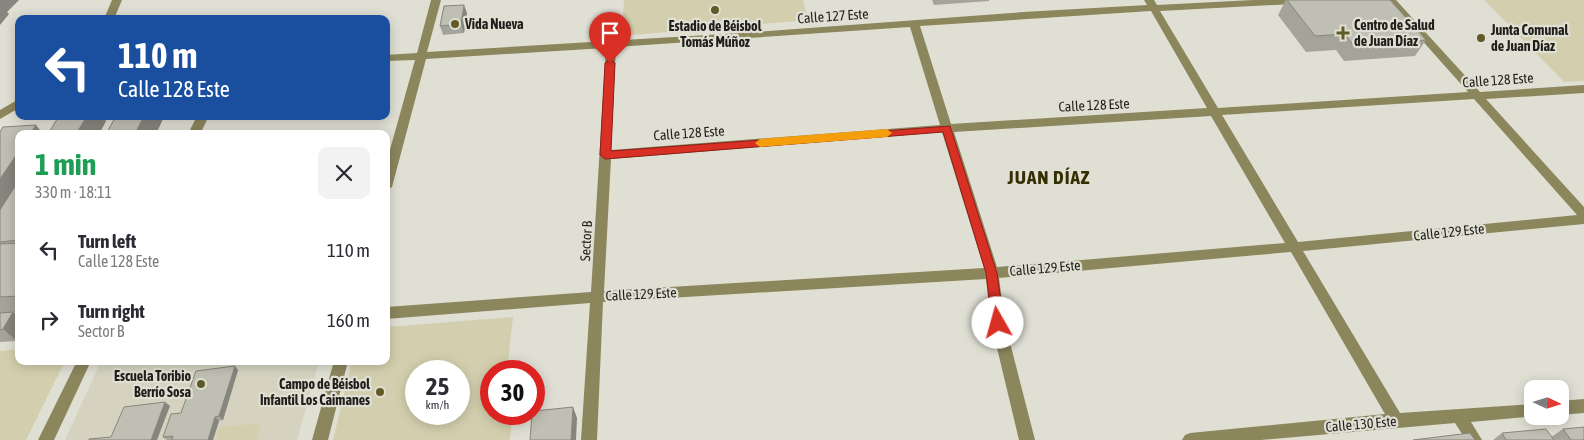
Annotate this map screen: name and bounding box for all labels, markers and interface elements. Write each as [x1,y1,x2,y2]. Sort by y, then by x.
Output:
marker: Estadio de Béisbol Tomás Múñoz [709,4,721,16]
street label: Calle 127 Este [797,6,869,26]
pin [589,12,631,63]
place label: Vida Nueva [464,16,524,32]
place label: Centro de Salud de Juan Díaz [1354,17,1435,49]
marker: Vida Nueva [449,18,461,30]
place label: Estadio de Béisbol Tomás Múñoz [669,18,762,50]
icon: arrive [596,19,624,47]
place label: Junta Comunal de Juan Díaz [1490,22,1569,54]
marker: Centro de Salud de Juan Díaz [1336,26,1350,40]
marker: Junta Comunal de Juan Díaz [1475,32,1487,44]
icon: left [35,35,100,100]
text: 110 m [118,35,197,75]
street label: Calle 128 Este [1462,70,1534,90]
text: Calle 128 Este [118,76,230,102]
street label: Calle 128 Este [1058,95,1130,115]
street label: Calle 128 Este [653,123,725,143]
text: 1 min [35,147,96,181]
button: close [318,147,370,199]
district label: JUAN DÍAZ [1007,166,1090,188]
text: 330 m · 18:11 [35,183,112,201]
street label: Sector B [577,220,595,262]
street label: Calle 129 Este [1413,220,1485,244]
text: Turn left [78,230,136,252]
icon: left [35,236,63,264]
text: 110 m [327,239,370,261]
text: Calle 128 Este [78,252,159,270]
street label: Calle 129 Este [1009,257,1081,279]
street label: Calle 129 Este [605,284,677,304]
position arrow [971,296,1023,348]
text: Turn right [78,300,145,322]
icon: right [35,306,63,334]
text: 160 m [327,309,370,331]
text: Sector B [78,322,124,340]
speed limit sign: 30 [480,360,545,425]
place label: Escuela Toribio Berrío Sosa [114,368,191,400]
text: 25 [426,372,449,400]
place label: Campo de Béisbol Infantil Los Caimanes [260,376,370,408]
marker: Escuela Toribio Berrío Sosa [195,378,207,390]
north arrow [1524,380,1569,425]
map controls [1524,380,1569,425]
marker: Campo de Béisbol Infantil Los Caimanes [374,386,386,398]
text: km/h [426,398,449,412]
street label: Calle 130 Este [1325,413,1397,435]

